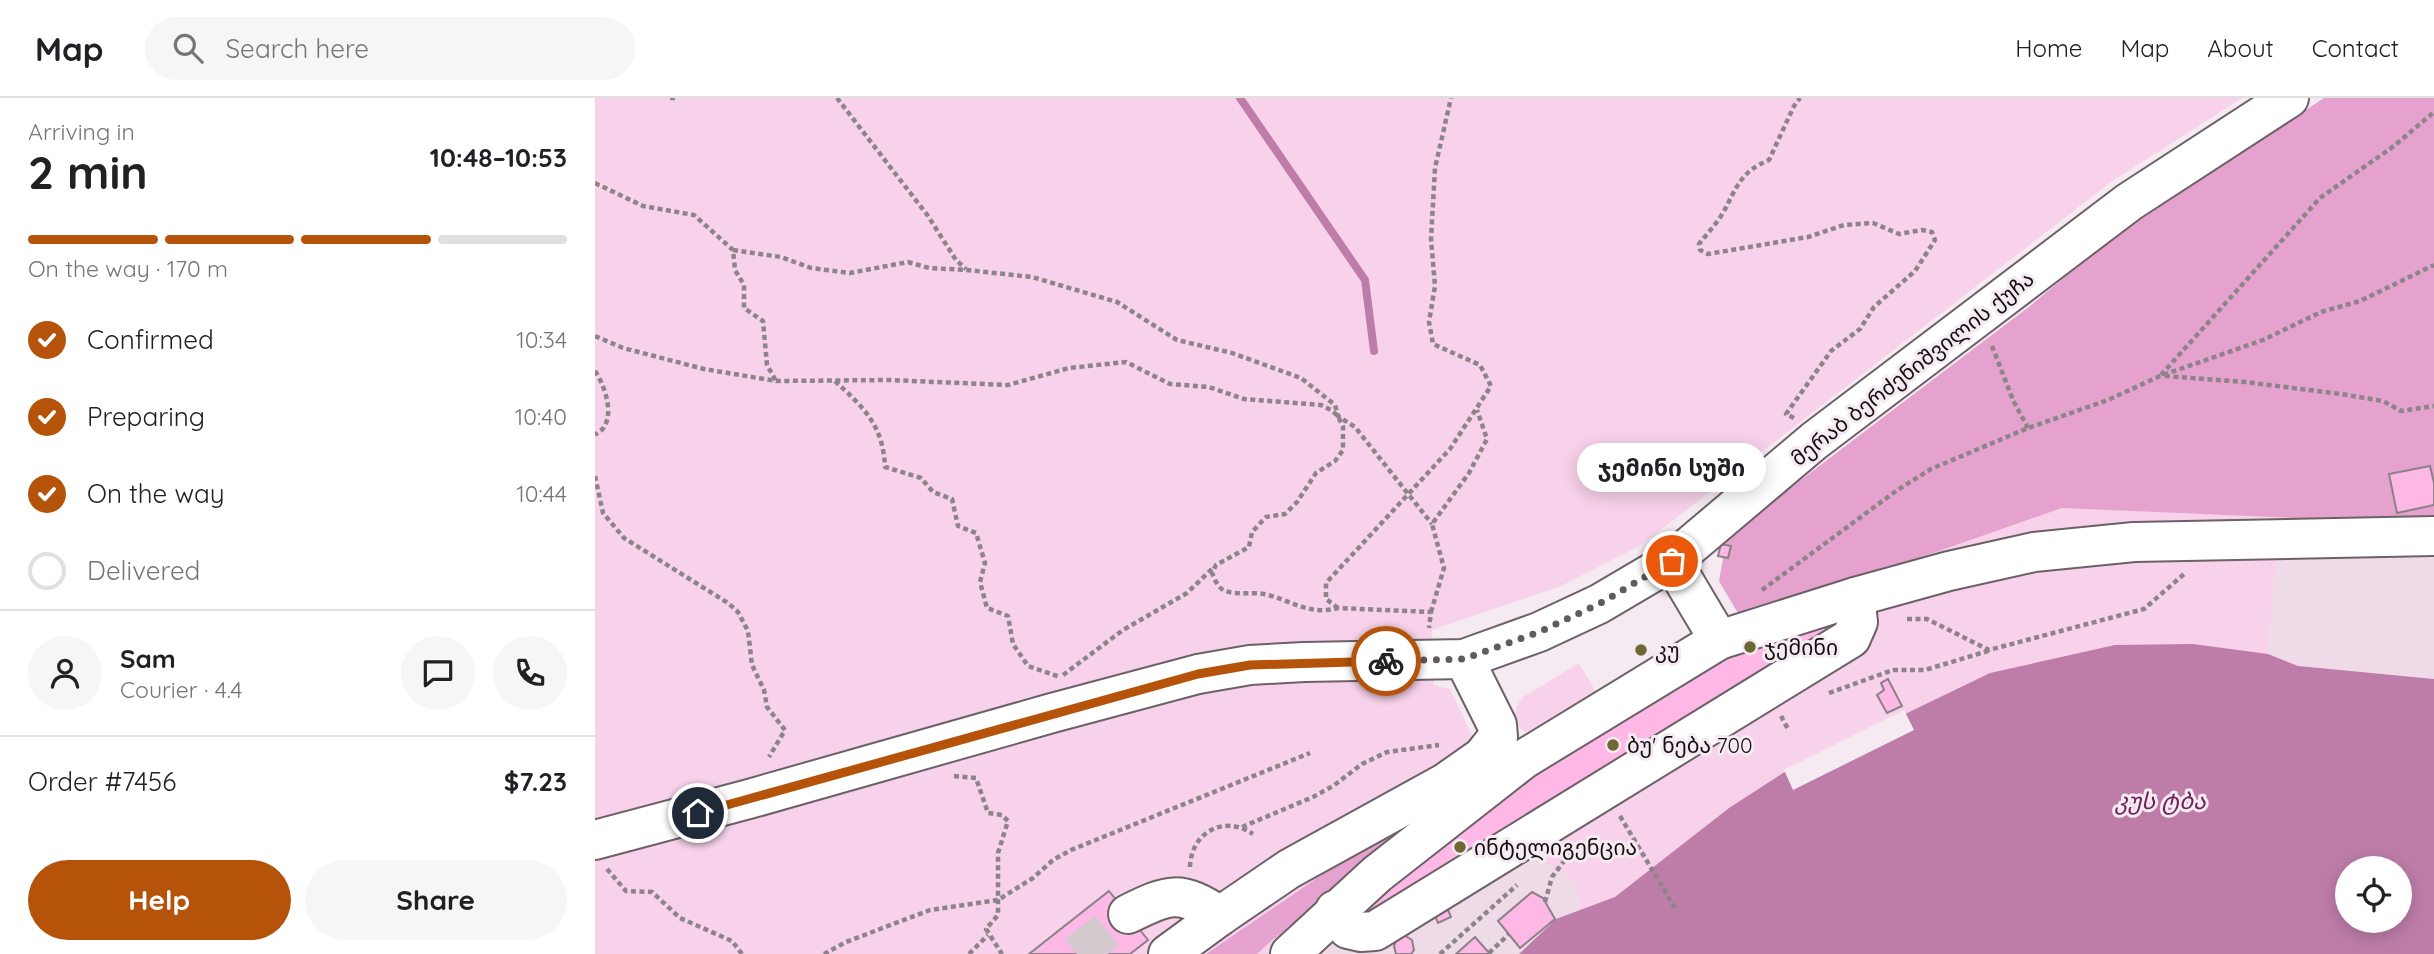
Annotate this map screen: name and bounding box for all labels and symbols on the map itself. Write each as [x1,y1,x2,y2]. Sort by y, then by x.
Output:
street label: მერაბ ბერძენიშვილის ქუჩა [1785,265,2039,472]
callout: ჯემინი სუში [1577,442,1767,491]
pin [1642,531,1702,591]
courier [1351,626,1421,696]
place label: ჯემინი [1764,634,1838,660]
place label: კუ [1655,637,1680,663]
marker: ჯემინი [1742,639,1758,655]
marker: კუ [1633,642,1649,658]
place label: ბუ' ნება 700 [1627,732,1753,758]
marker: ბუ' ნება 700 [1605,737,1621,753]
pin [668,783,728,843]
water label: კუს ტბა [2114,786,2206,815]
place label: ინტელიგენცია [1474,834,1637,861]
marker: ინტელიგენცია [1452,839,1468,855]

